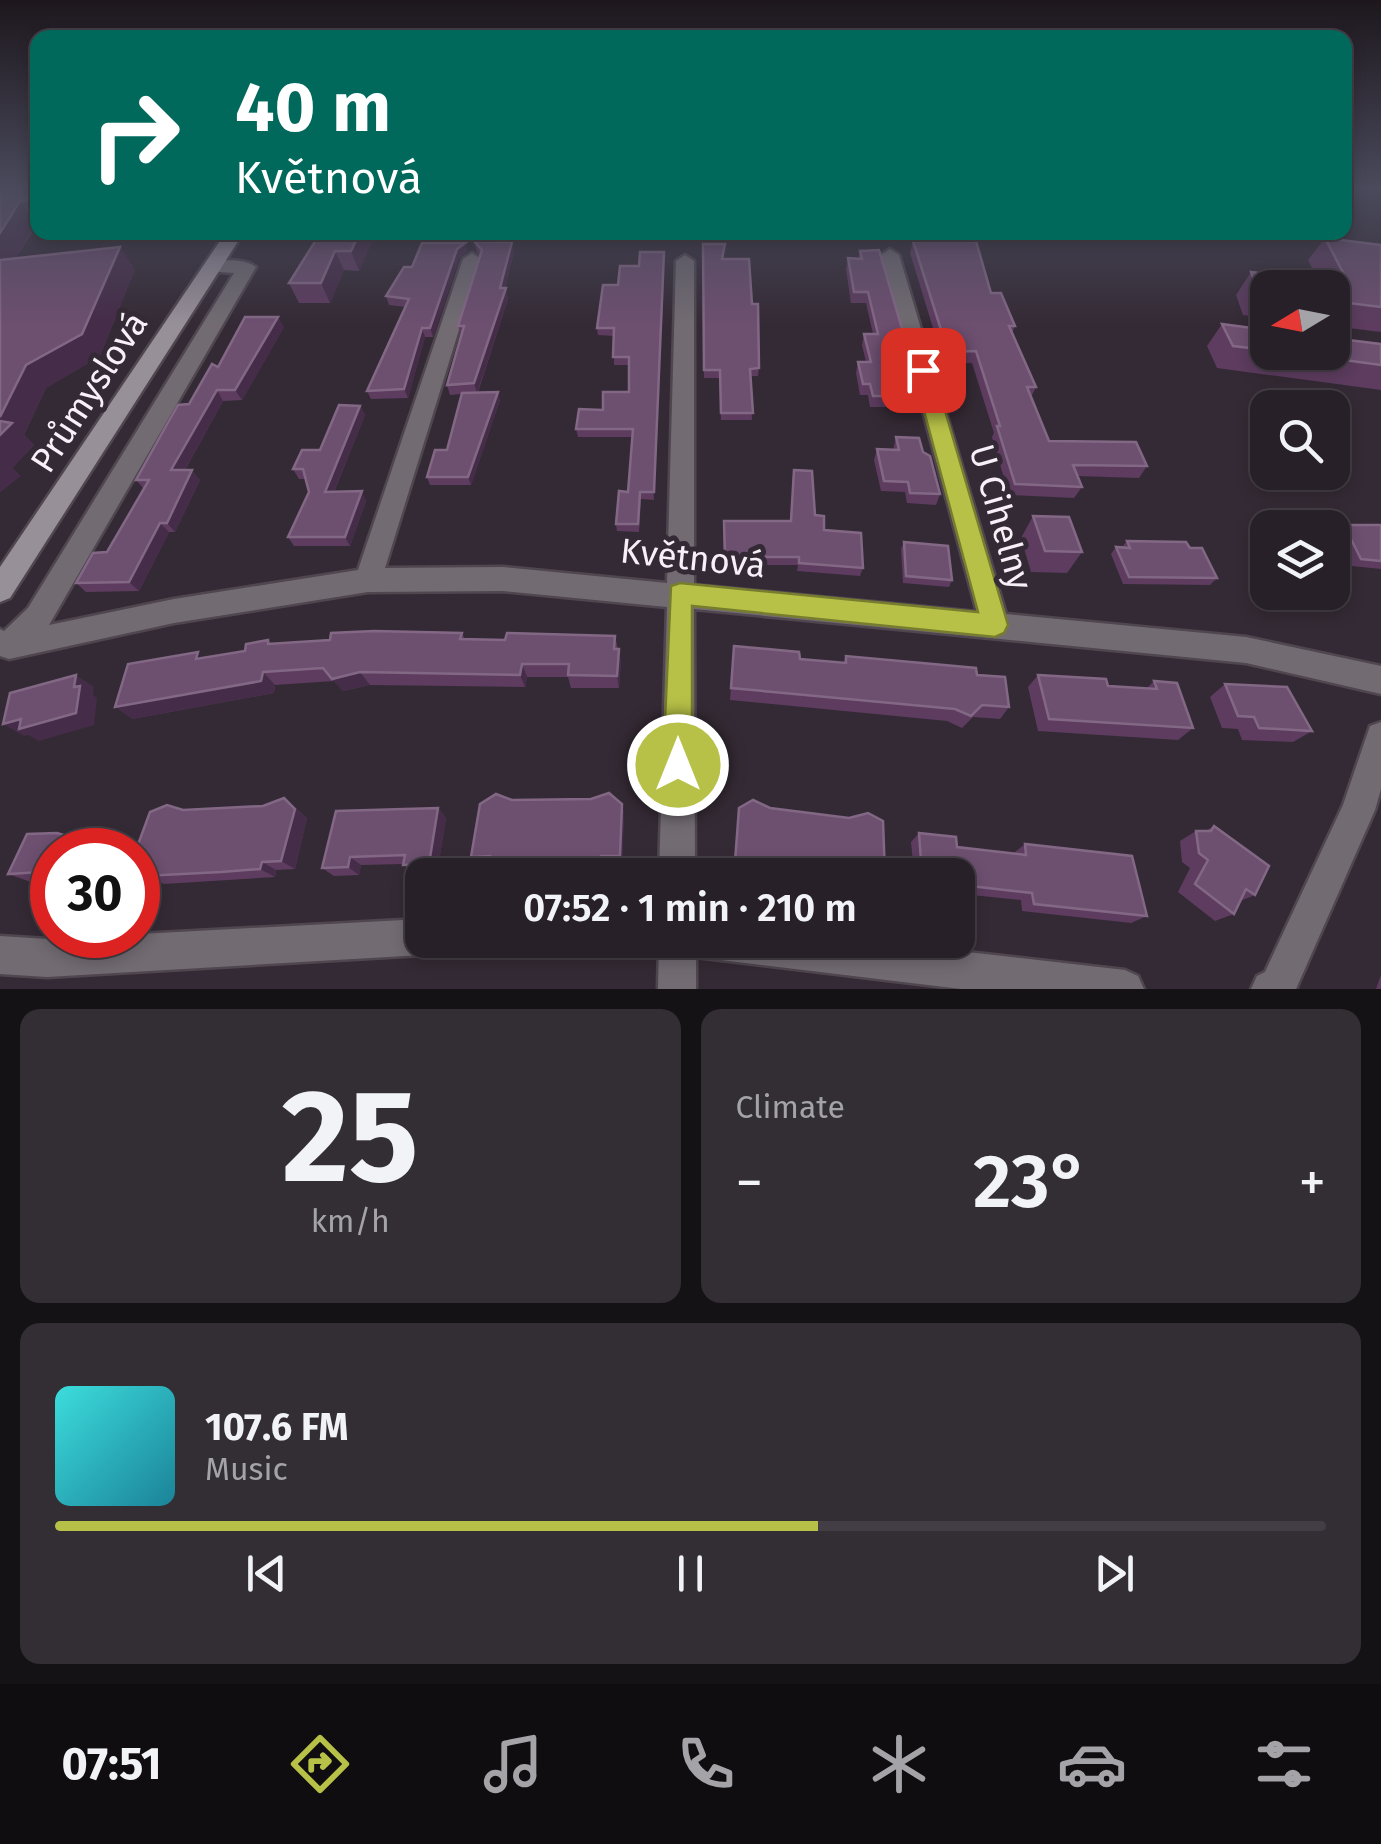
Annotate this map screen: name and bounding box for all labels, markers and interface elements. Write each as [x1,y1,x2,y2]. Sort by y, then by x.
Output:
text: 40 m [235,66,391,150]
icon: right [70,70,200,200]
text: Květnová [235,151,422,205]
north arrow [1250,270,1350,370]
map controls [1250,270,1350,610]
street label: Průmyslová [22,304,156,480]
pin [881,328,966,413]
icon: arrive [896,343,951,398]
button: search [1250,390,1350,490]
street label: U Cihelny [960,439,1042,595]
button: layers [1250,510,1350,610]
street label: Květnová [618,530,768,586]
position arrow [626,713,730,817]
speed limit sign: 30 [30,828,160,958]
text: 07:52 · 1 min · 210 m [523,885,857,931]
text: 25 [282,1059,419,1215]
text: Climate [736,1088,845,1126]
text: 23° [973,1137,1089,1227]
text: − [736,1150,763,1216]
text: + [1299,1150,1326,1216]
text: km/h [311,1202,390,1240]
text: 107.6 FM [205,1404,348,1450]
text: Music [205,1450,288,1488]
icon: previous [239,1546,294,1601]
icon: pause [663,1546,718,1601]
icon: next [1087,1546,1142,1601]
icon: directions [285,1729,355,1799]
icon: music [478,1729,548,1799]
icon: phone [671,1729,741,1799]
icon: climate [864,1729,934,1799]
icon: car [1057,1729,1127,1799]
icon: filters [1249,1729,1319,1799]
text: 07:51 [61,1737,162,1791]

